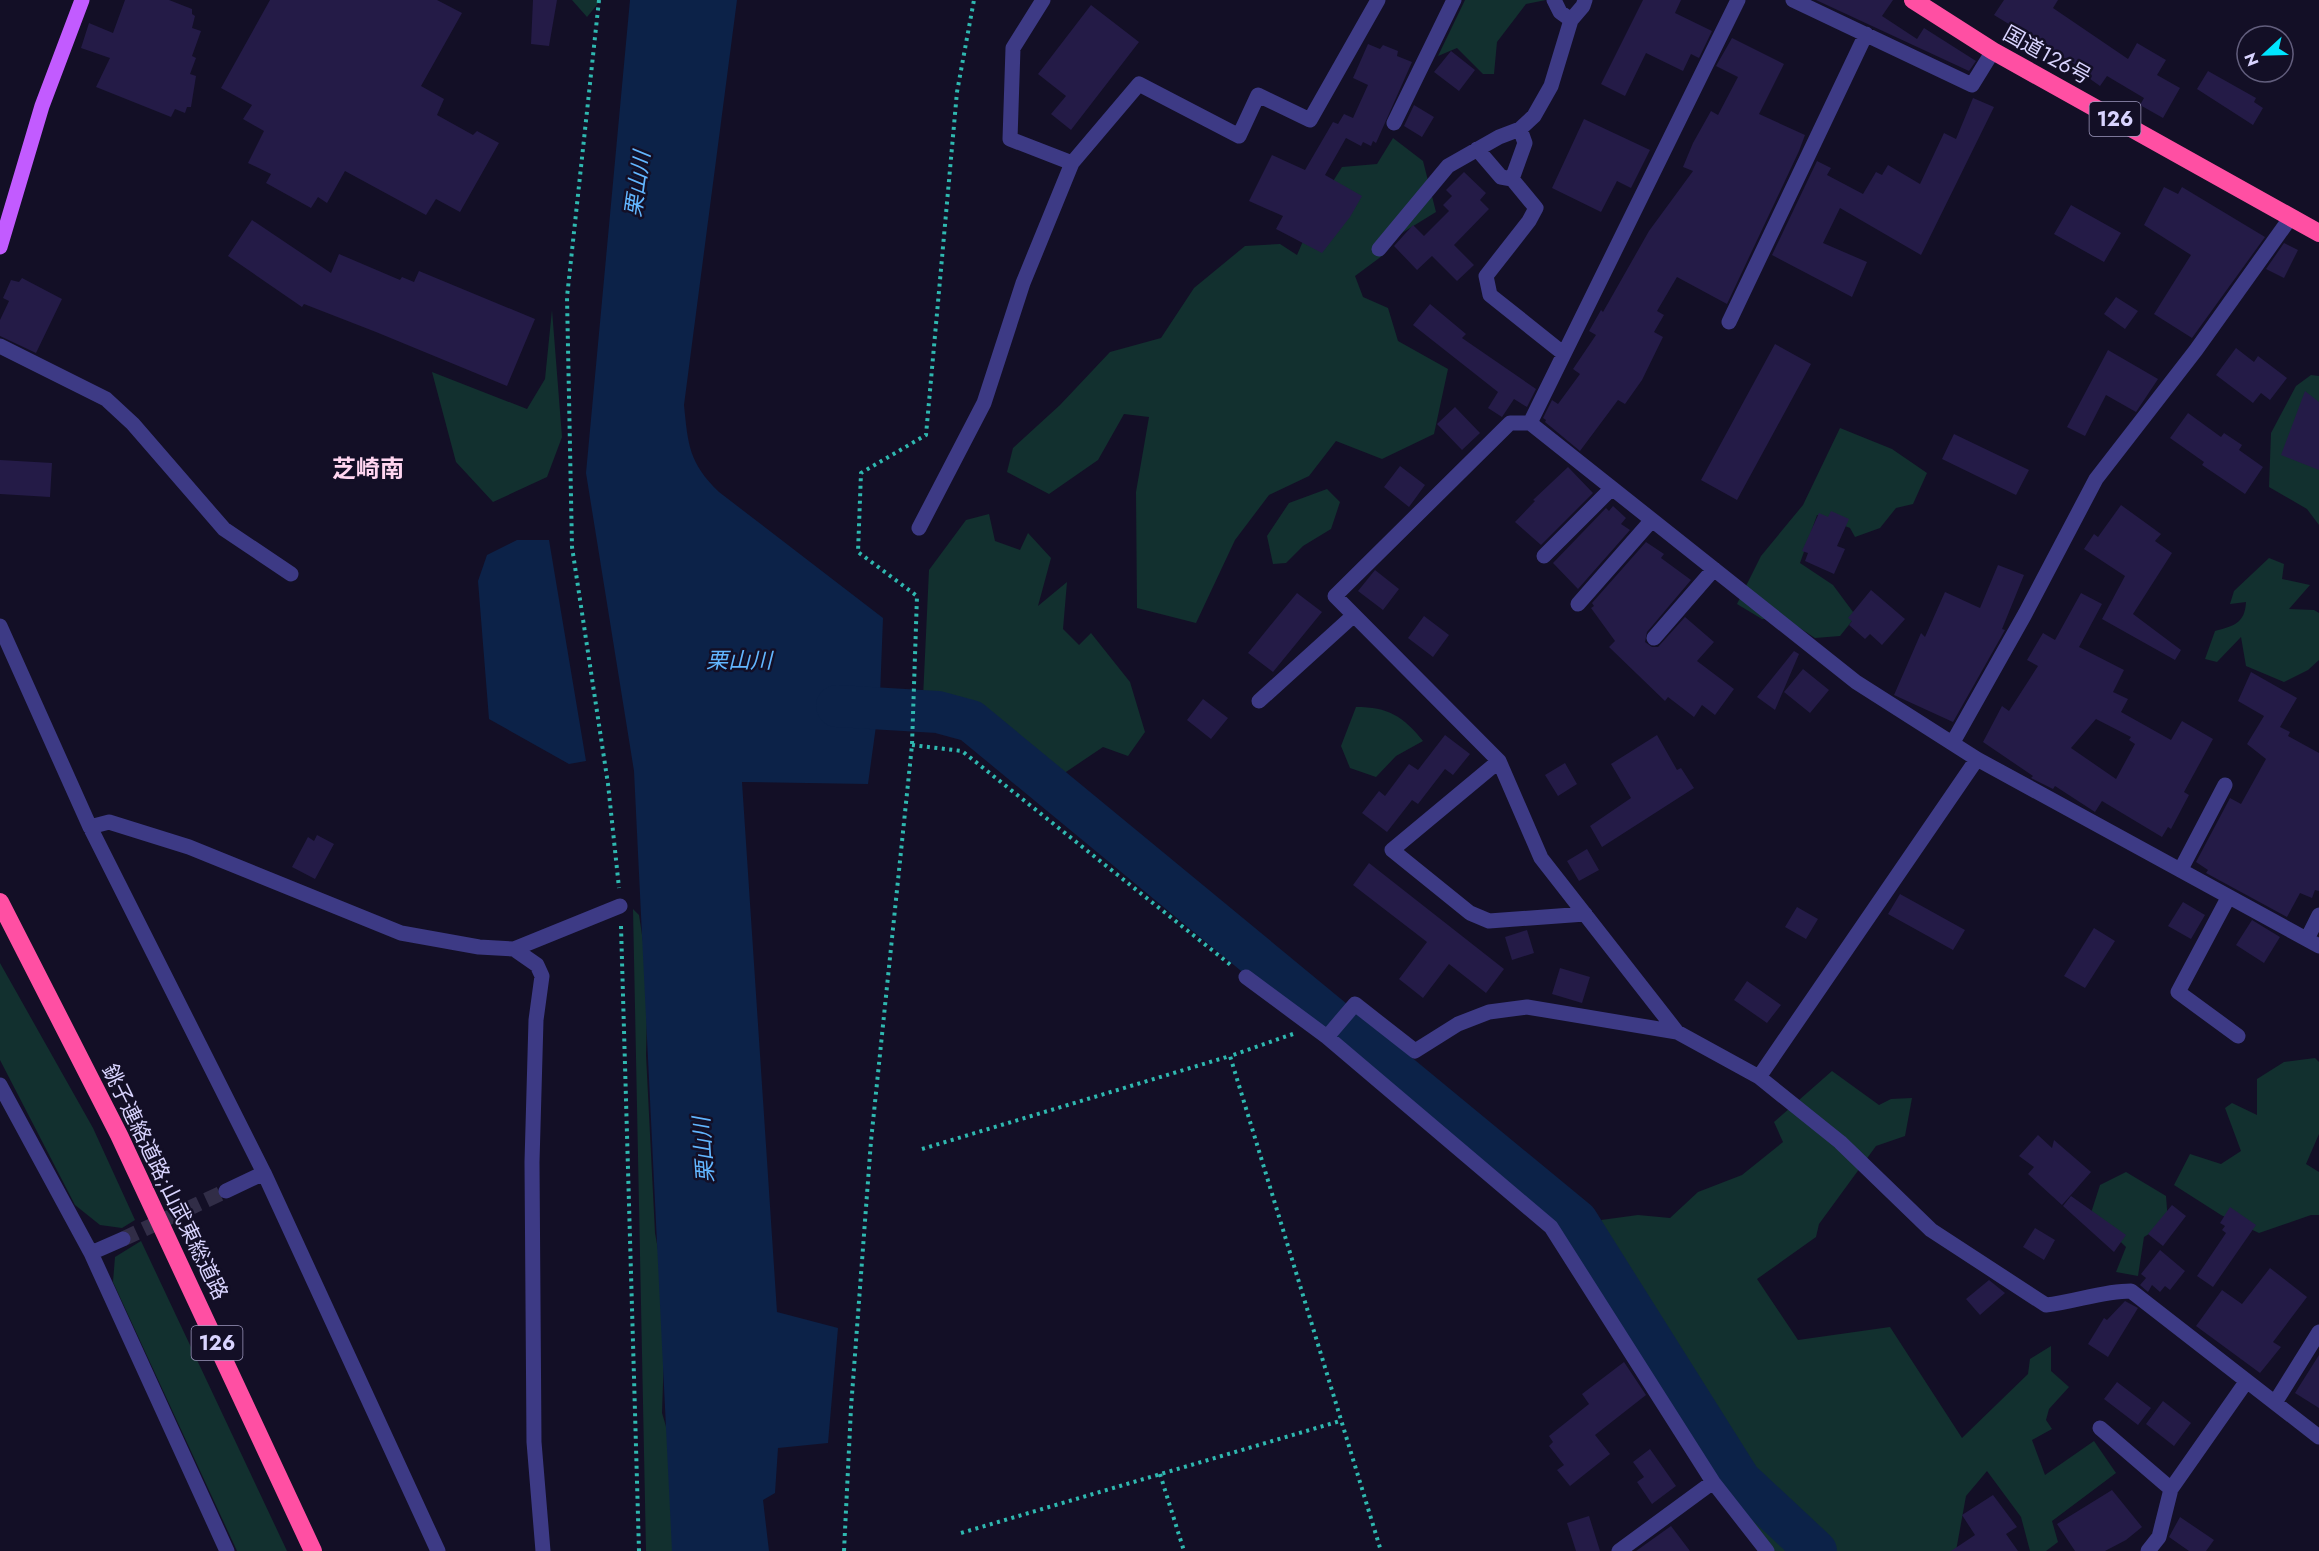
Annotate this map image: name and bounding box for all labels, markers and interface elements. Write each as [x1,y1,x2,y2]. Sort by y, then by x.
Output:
street label: 国道126号 [1998,18,2096,92]
north arrow [2235,24,2295,84]
text: N [2239,49,2265,70]
road number: 126 [2090,102,2140,136]
water label: 栗山川 [617,147,658,219]
district label: 芝崎南 [332,451,404,486]
water label: 栗山川 [706,644,774,676]
street label: 銚子連絡道路;山武東総道路 [95,1059,235,1305]
water label: 栗山川 [685,1114,721,1184]
road number: 126 [192,1326,242,1360]

